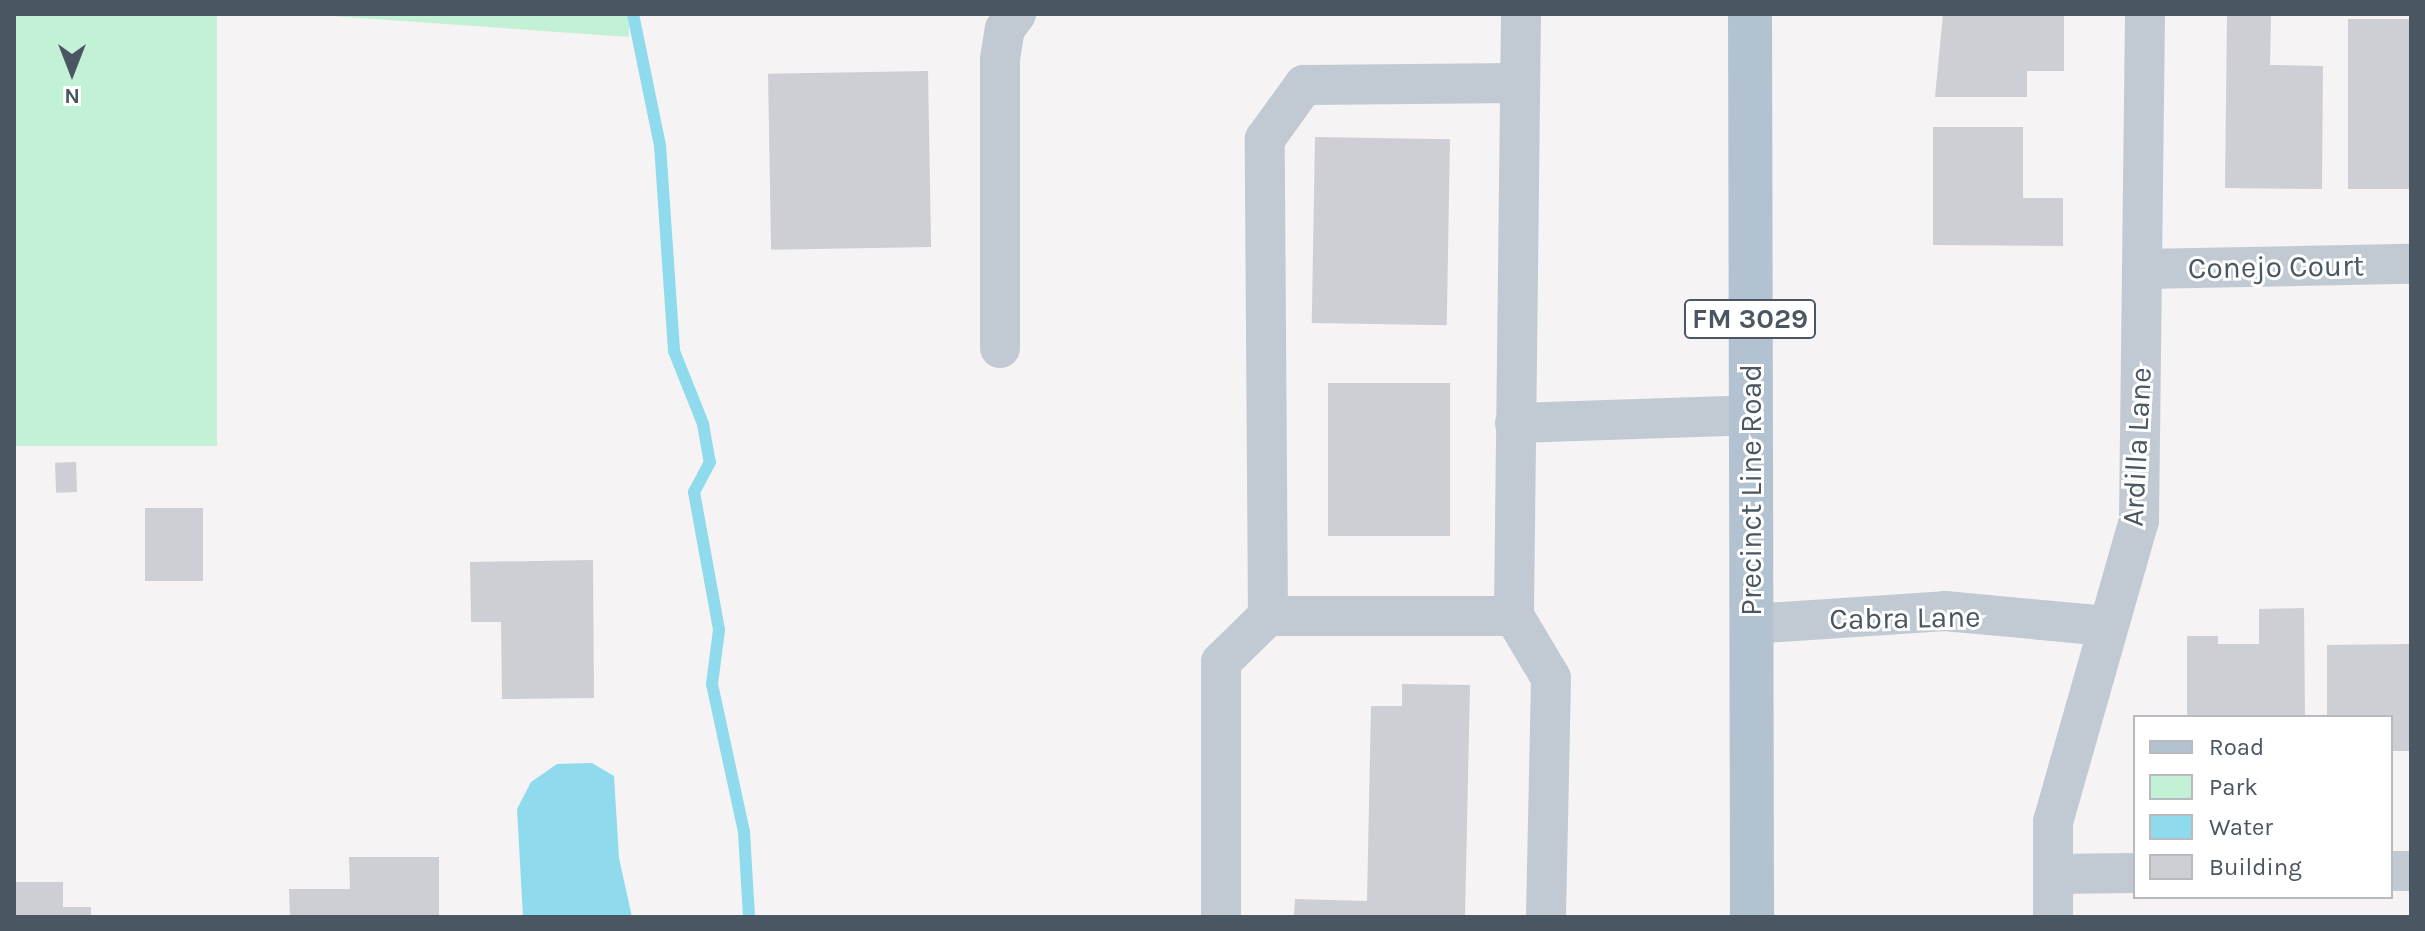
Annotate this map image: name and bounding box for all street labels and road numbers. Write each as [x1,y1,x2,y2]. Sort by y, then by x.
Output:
street label: Conejo Court [2188,247,2364,287]
road number: FM 3029 [1682,295,1818,343]
street label: Precinct Line Road [1733,364,1769,616]
street label: Ardilla Lane [2115,367,2159,527]
street label: Cabra Lane [1829,599,1981,637]

